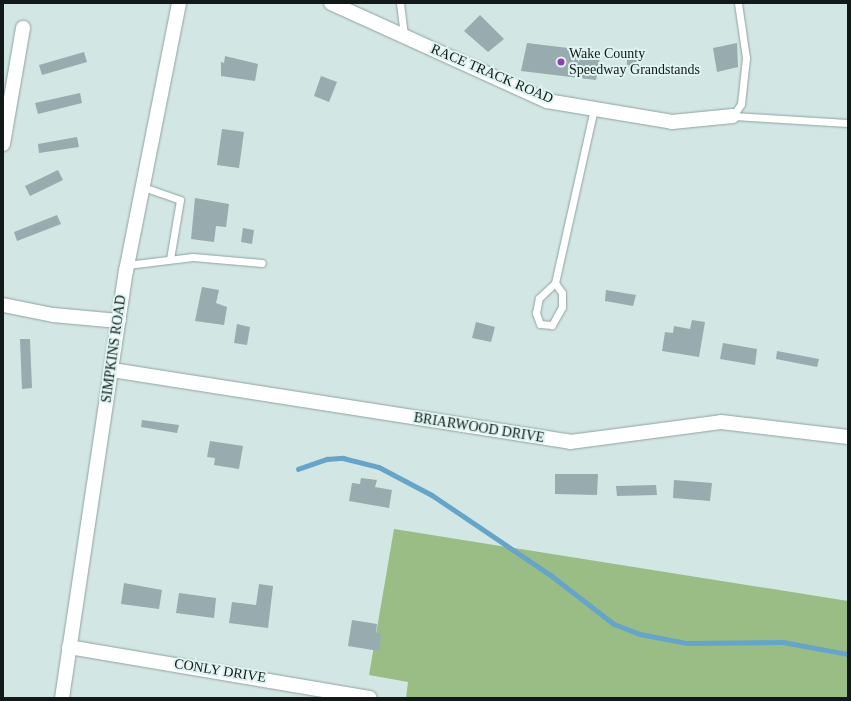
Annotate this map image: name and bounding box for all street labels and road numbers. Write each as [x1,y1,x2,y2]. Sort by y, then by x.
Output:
street label: RACE TRACK ROAD [428,41,556,107]
street label: SIMPKINS ROAD [98,294,130,404]
street label: BRIARWOOD DRIVE [413,409,545,447]
street label: CONLY DRIVE [173,655,267,687]

